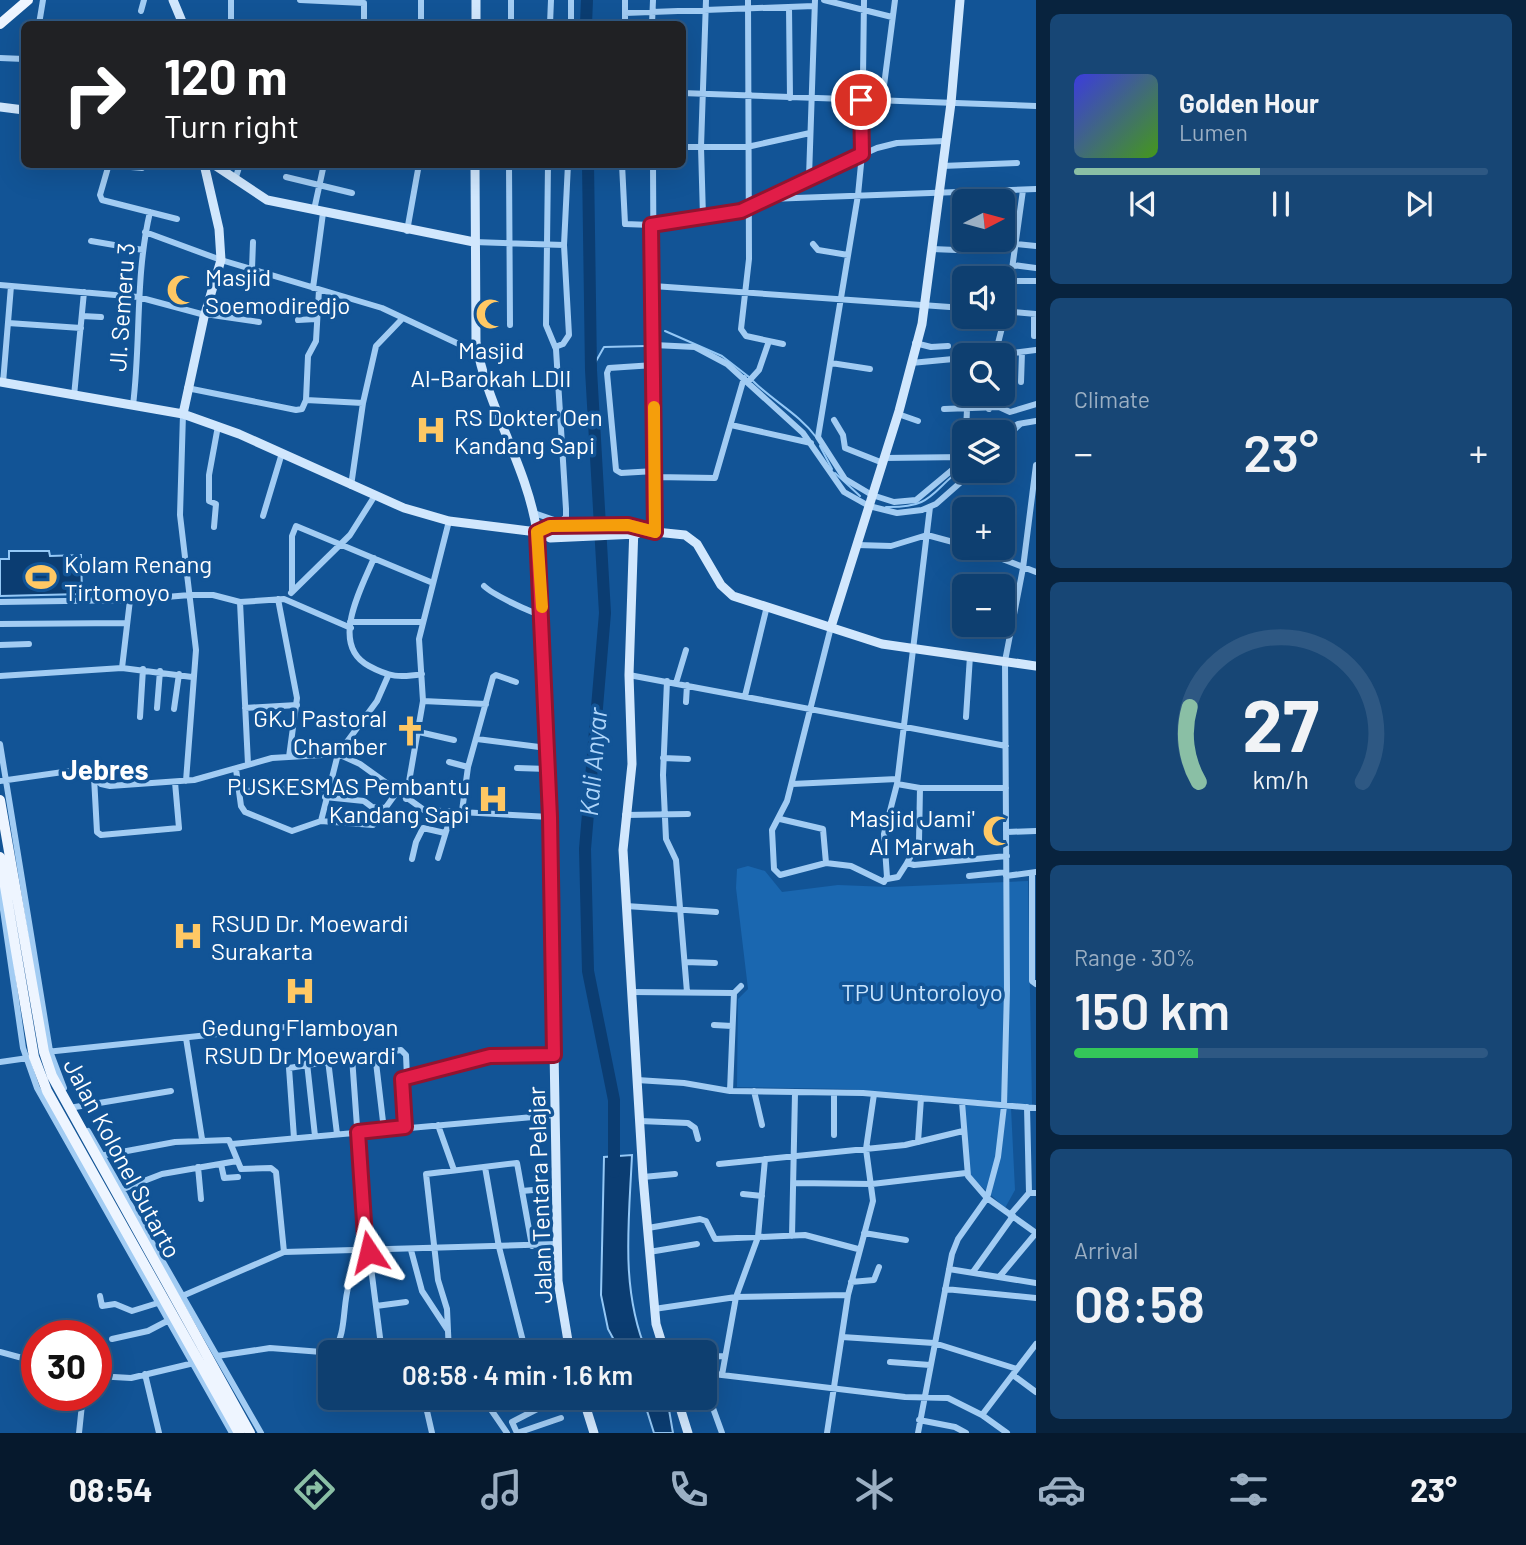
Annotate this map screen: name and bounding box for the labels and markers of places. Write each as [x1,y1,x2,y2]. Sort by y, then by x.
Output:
pin [831,70,891,130]
place label: Masjid Soemodiredjo [205,262,350,319]
mosque icon: Masjid Soemodiredjo [165,273,199,307]
mosque icon: Masjid Al-Barokah LDII [474,297,508,331]
place label: Masjid Al-Barokah LDII [410,335,572,392]
place label: RS Dokter Oen Kandang Sapi [454,402,603,459]
hospital icon: RS Dokter Oen Kandang Sapi [414,413,448,447]
place label: Kolam Renang Tirtomoyo [64,549,212,606]
sports icon: Kolam Renang Tirtomoyo [24,560,58,594]
place label: GKJ Pastoral Chamber [253,703,387,760]
church icon: GKJ Pastoral Chamber [393,714,427,748]
place label: PUSKESMAS Pembantu Kandang Sapi [227,771,470,828]
hospital icon: PUSKESMAS Pembantu Kandang Sapi [476,782,510,816]
place label: Masjid Jami' Al Marwah [849,803,975,860]
mosque icon: Masjid Jami' Al Marwah [981,814,1015,848]
place label: RSUD Dr. Moewardi Surakarta [211,908,409,965]
hospital icon: RSUD Dr. Moewardi Surakarta [171,919,205,953]
hospital icon: Gedung Flamboyan RSUD Dr Moewardi [283,974,317,1008]
place label: Gedung Flamboyan RSUD Dr Moewardi [202,1012,398,1069]

